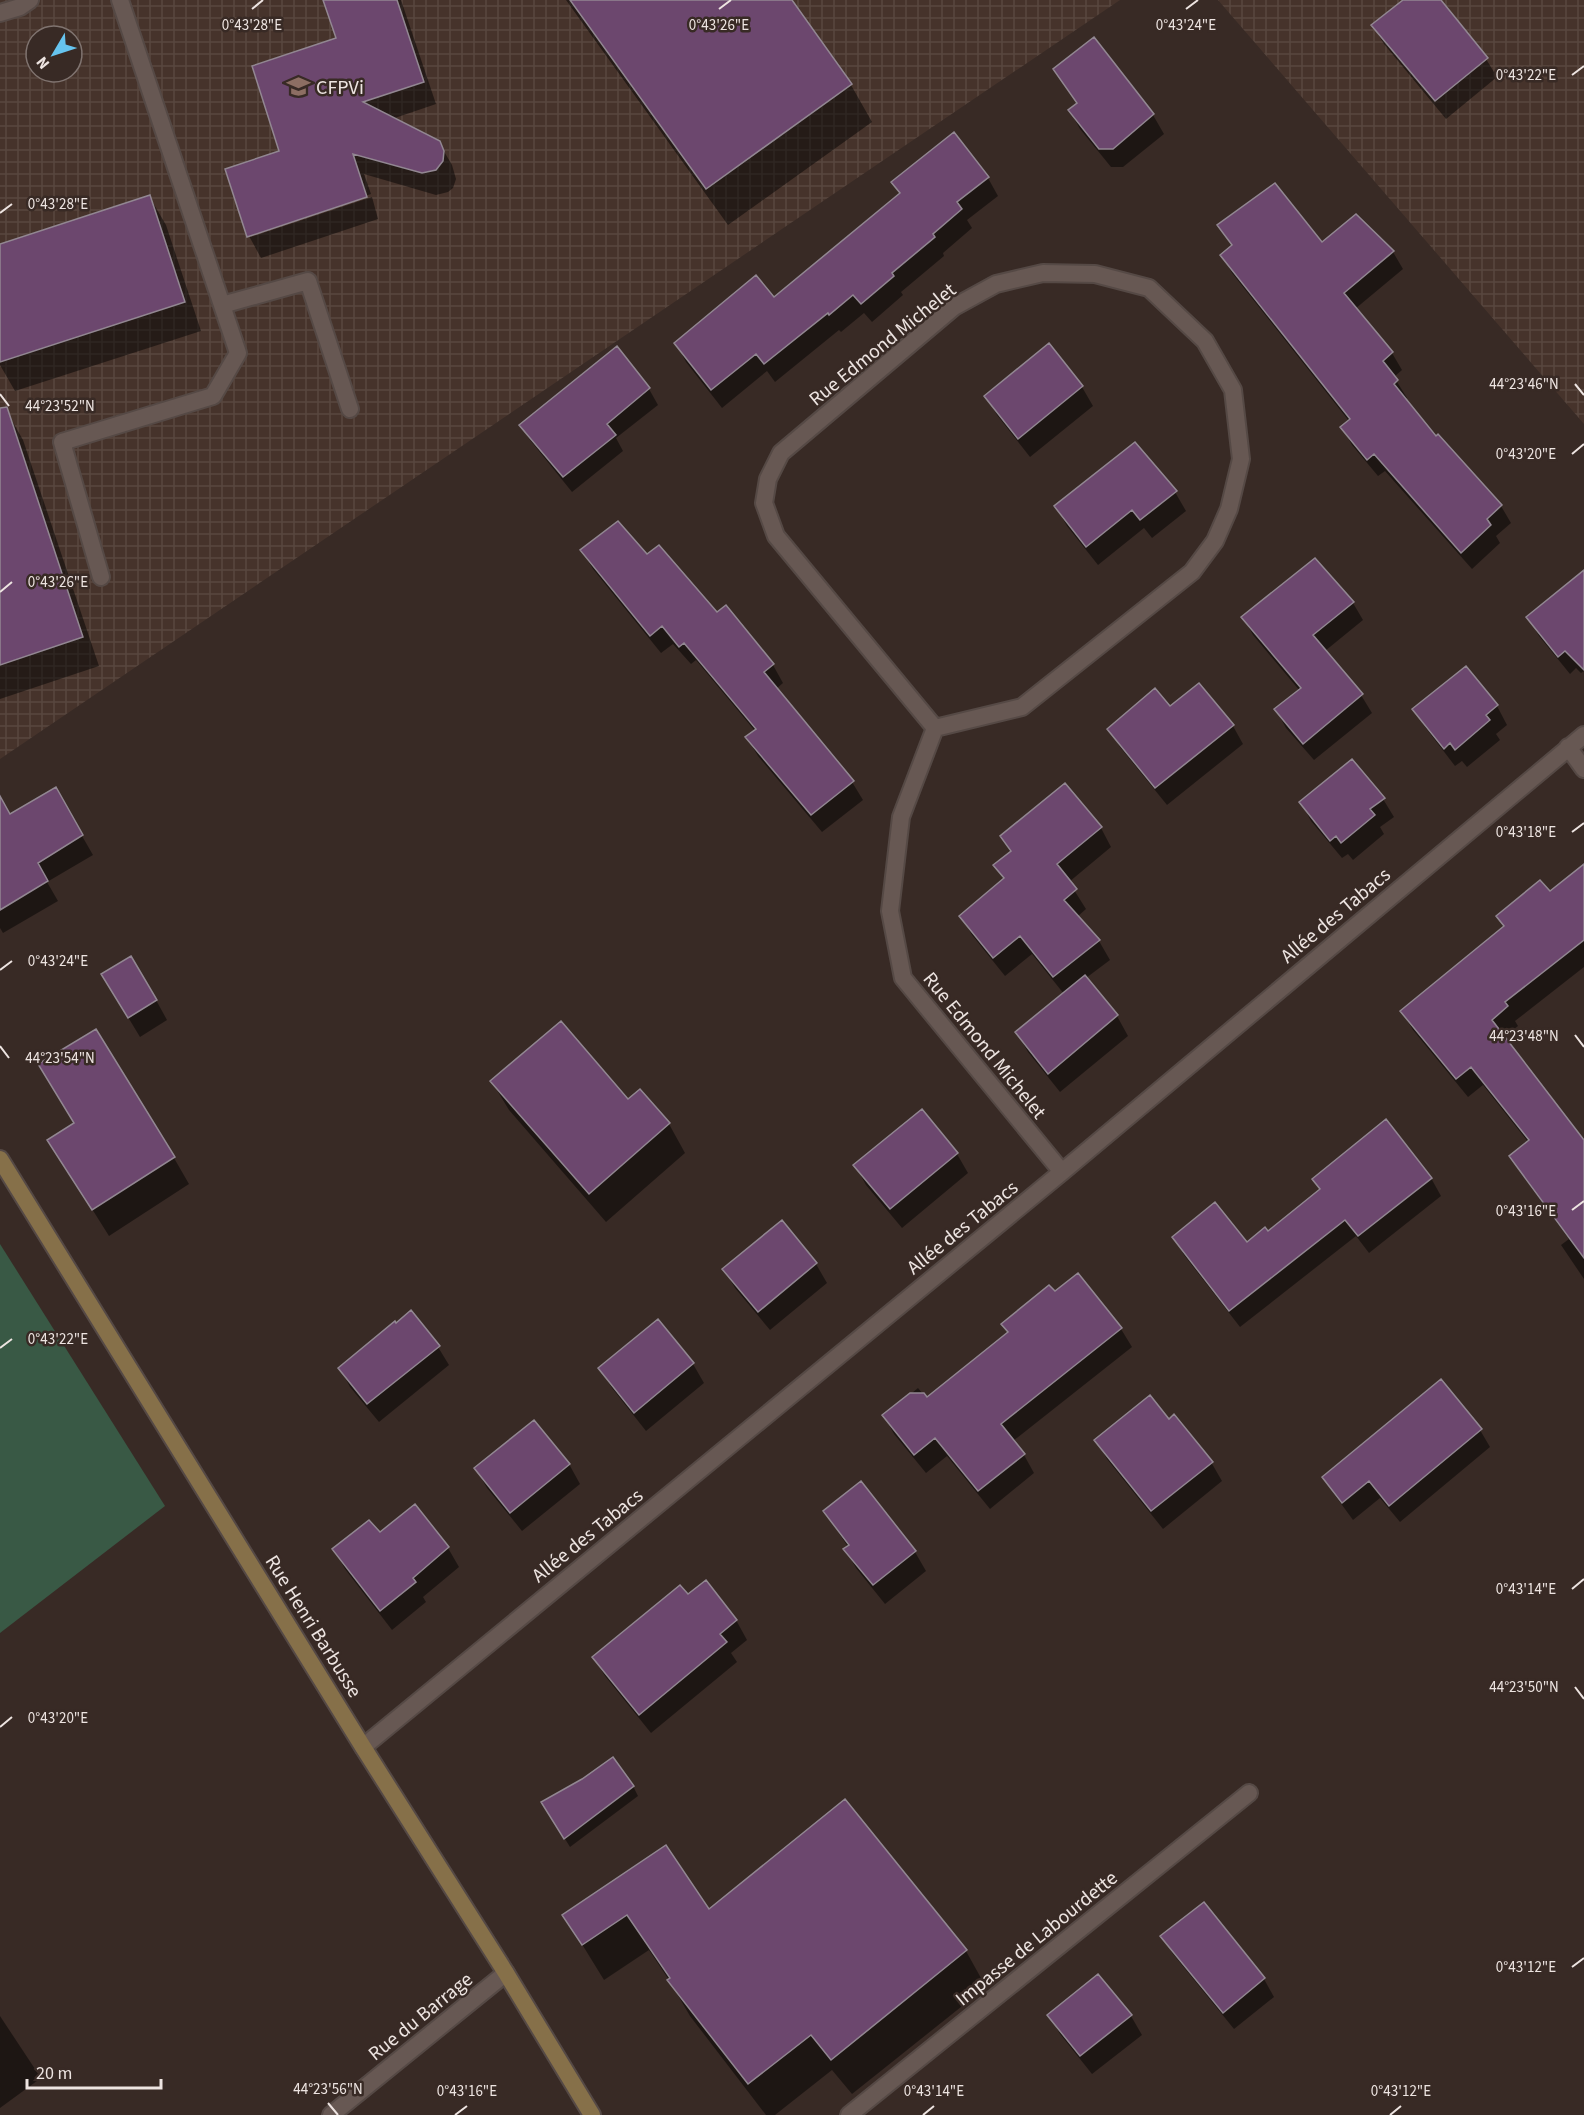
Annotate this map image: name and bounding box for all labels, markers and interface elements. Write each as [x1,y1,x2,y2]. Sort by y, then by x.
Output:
text: 0°43'28"E [222,15,282,36]
text: 0°43'26"E [689,15,749,36]
text: 0°43'24"E [1156,15,1216,36]
north arrow [24,24,84,84]
text: N [31,52,55,74]
text: 0°43'22"E [1496,65,1556,86]
school or university icon: CFPVi [285,74,311,100]
place label: CFPVi [316,74,364,102]
text: 0°43'28"E [28,194,88,215]
street label: Rue Edmond Michelet [803,276,962,413]
text: 44°23'46"N [1489,374,1559,395]
text: 44°23'52"N [25,396,95,417]
text: 0°43'20"E [1496,444,1556,465]
text: 0°43'26"E [28,572,88,593]
text: 0°43'18"E [1496,822,1556,843]
street label: Allée des Tabacs [1275,861,1397,970]
text: 0°43'24"E [28,951,88,972]
street label: Rue Edmond Michelet [916,966,1053,1125]
text: 44°23'48"N [1489,1026,1559,1047]
text: 44°23'54"N [25,1048,95,1069]
street label: Allée des Tabacs [901,1174,1024,1281]
text: 0°43'16"E [1496,1201,1556,1222]
text: 0°43'22"E [28,1329,88,1350]
street label: Allée des Tabacs [526,1482,649,1589]
street label: Rue Henri Barbusse [258,1550,368,1703]
text: 0°43'14"E [1496,1579,1556,1600]
text: 44°23'50"N [1489,1677,1559,1698]
text: 0°43'20"E [28,1708,88,1729]
street label: Impasse de Labourdette [950,1864,1124,2013]
text: 0°43'12"E [1496,1957,1556,1978]
street label: Rue du Barrage [362,1966,479,2068]
scale bar [27,2052,160,2090]
text: 20 m [36,2061,72,2086]
text: 44°23'56"N [293,2079,363,2100]
text: 0°43'16"E [437,2081,497,2102]
text: 0°43'14"E [904,2081,964,2102]
text: 0°43'12"E [1371,2081,1431,2102]

